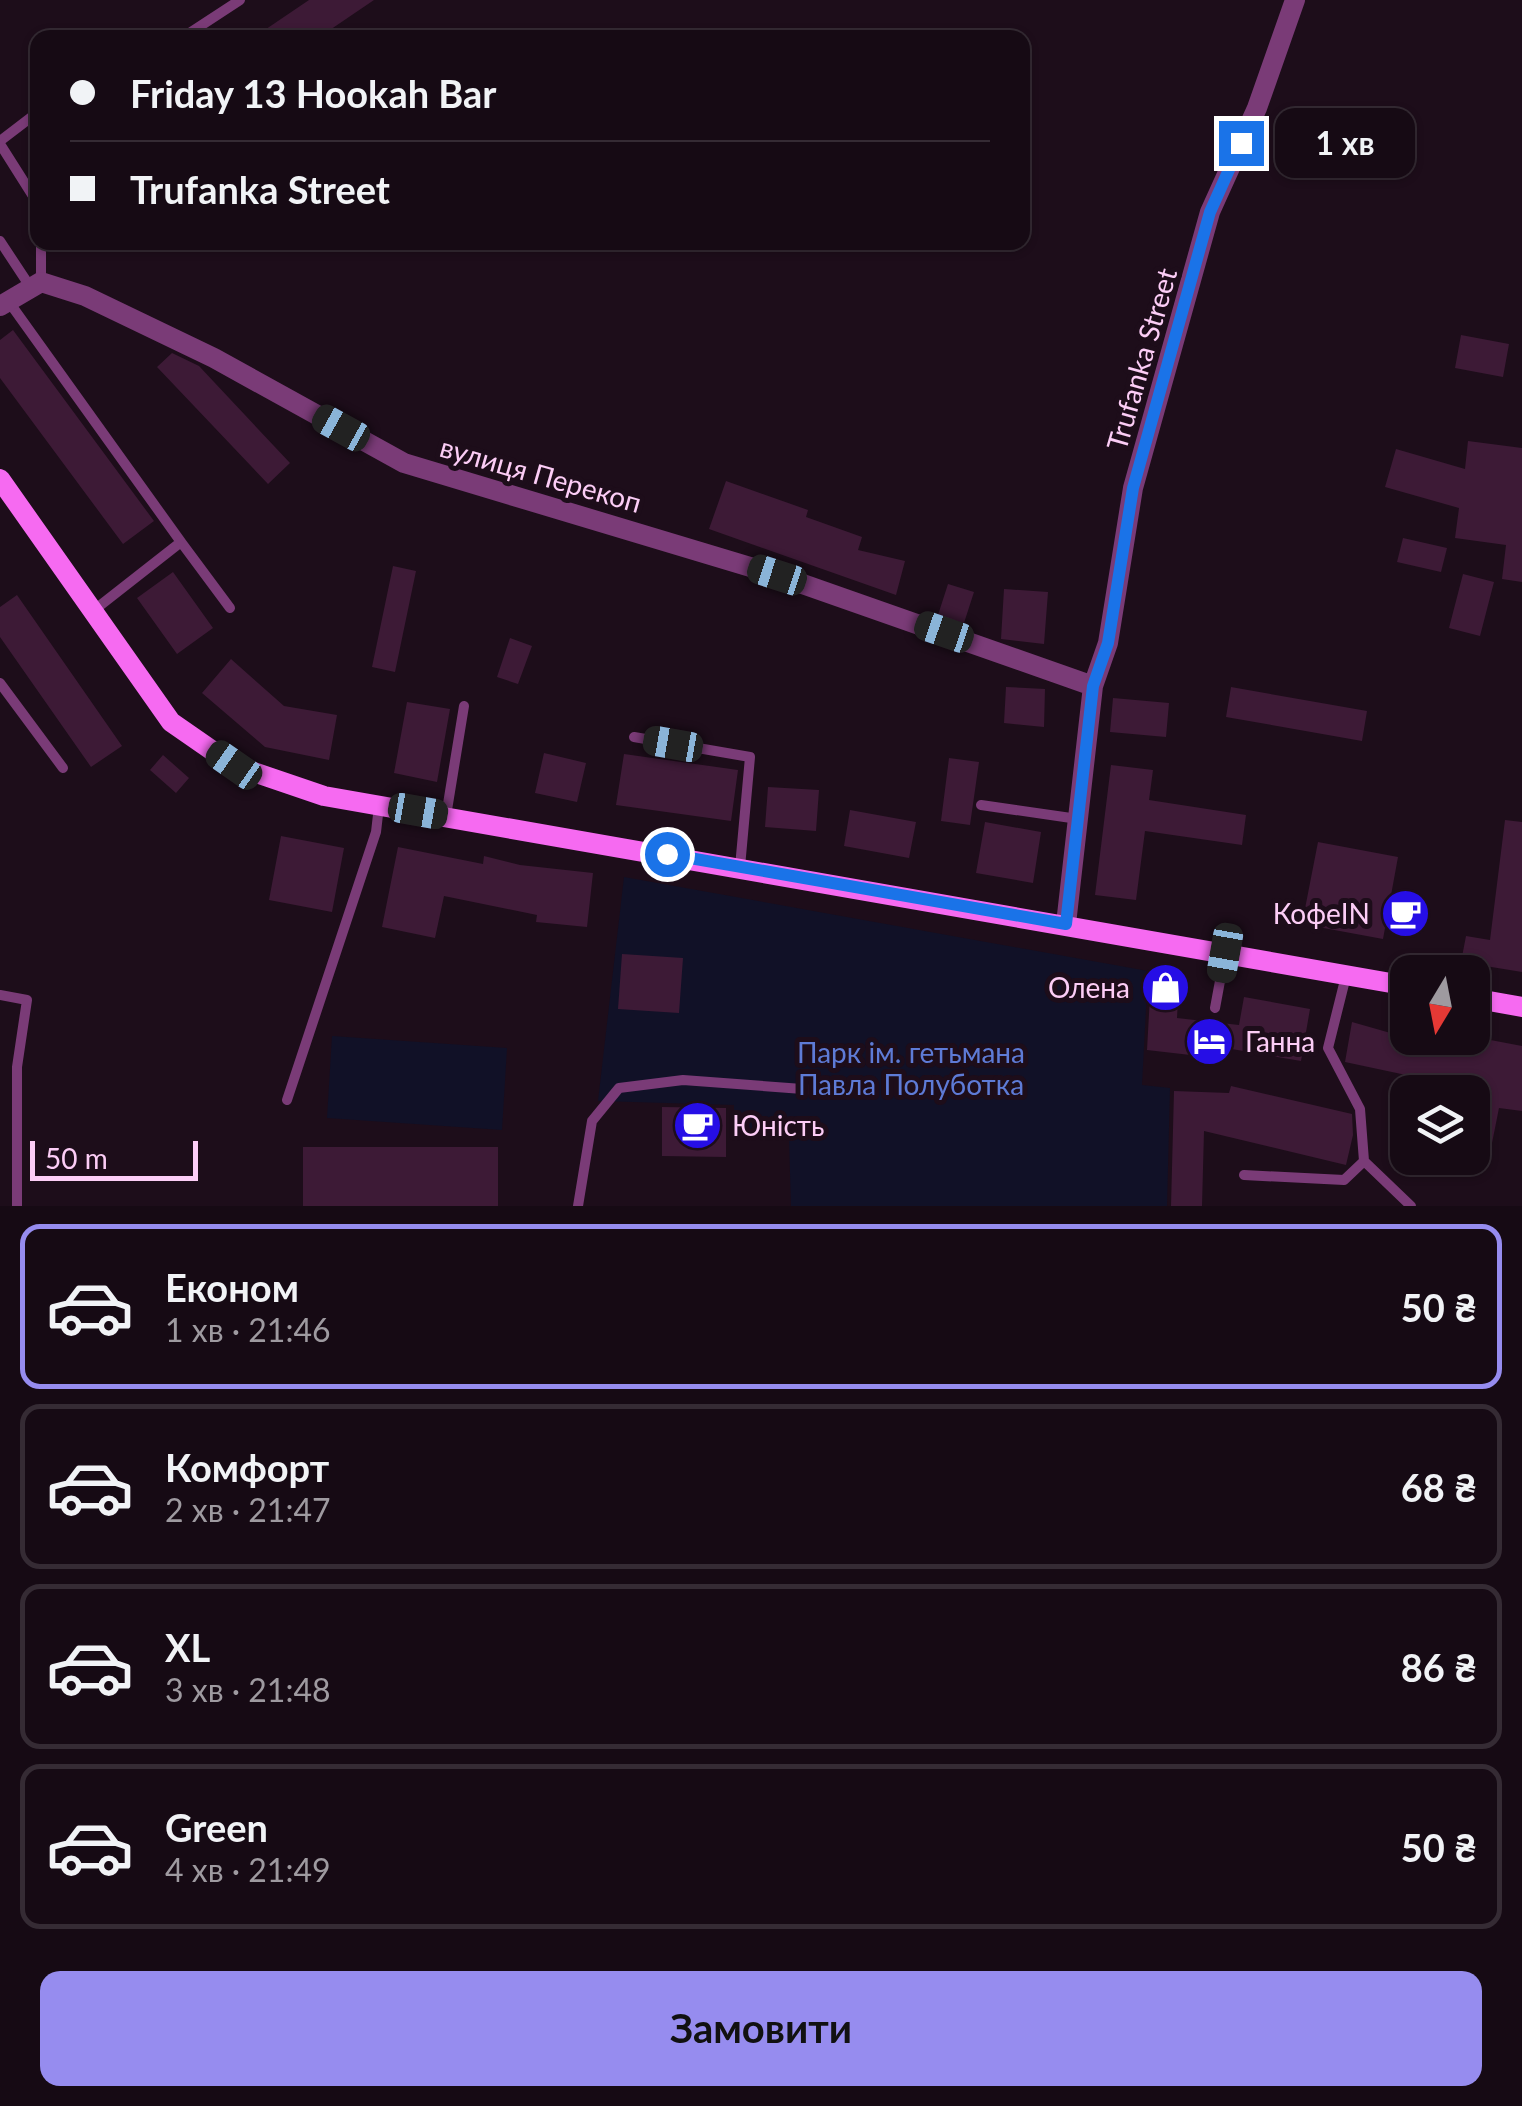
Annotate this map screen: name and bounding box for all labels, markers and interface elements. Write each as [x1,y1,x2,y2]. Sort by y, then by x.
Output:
text: Friday 13 Hookah Bar [130,70,497,116]
callout: 1 хв [1276,108,1416,178]
route end [1219,121,1264,166]
text: 1 хв [1315,123,1375,162]
text: Trufanka Street [130,166,390,212]
street label: Trufanka Street [1099,264,1183,454]
car [307,400,375,456]
street label: вулиця Перекоп [436,429,646,519]
car [744,551,810,599]
car [911,608,977,656]
car [641,724,705,764]
car [201,736,267,794]
car [386,791,450,831]
route start [645,832,690,877]
cafe icon: КофеIN [1379,887,1431,939]
place label: КофеIN [1273,896,1370,930]
car [1205,921,1245,985]
north arrow [1390,955,1490,1055]
map controls [1390,955,1490,1175]
shop icon: Олена [1139,961,1191,1013]
place label: Олена [1048,970,1130,1004]
hotel icon: Ганна [1184,1015,1236,1067]
place label: Ганна [1245,1024,1315,1058]
park label: Парк ім. гетьмана Павла Полуботка [797,1035,1025,1101]
button: layers [1390,1075,1490,1175]
cafe icon: Юність [671,1099,723,1151]
place label: Юність [732,1108,824,1142]
scale bar [30,1136,198,1180]
text: 50 m [45,1141,108,1175]
icon: car [45,1262,135,1352]
text: Економ [165,1264,299,1310]
text: 50 ₴ [1401,1284,1477,1330]
text: 1 хв · 21:46 [165,1310,331,1349]
icon: car [45,1442,135,1532]
text: Комфорт [165,1444,329,1490]
text: 68 ₴ [1401,1464,1477,1510]
text: 2 хв · 21:47 [165,1490,331,1529]
icon: car [45,1622,135,1712]
text: XL [165,1624,210,1670]
text: 86 ₴ [1401,1644,1477,1690]
text: 3 хв · 21:48 [165,1670,331,1709]
icon: car [45,1802,135,1892]
text: Green [165,1804,268,1850]
text: 50 ₴ [1401,1824,1477,1870]
text: 4 хв · 21:49 [165,1850,331,1889]
button: Замовити [40,1971,1482,2086]

